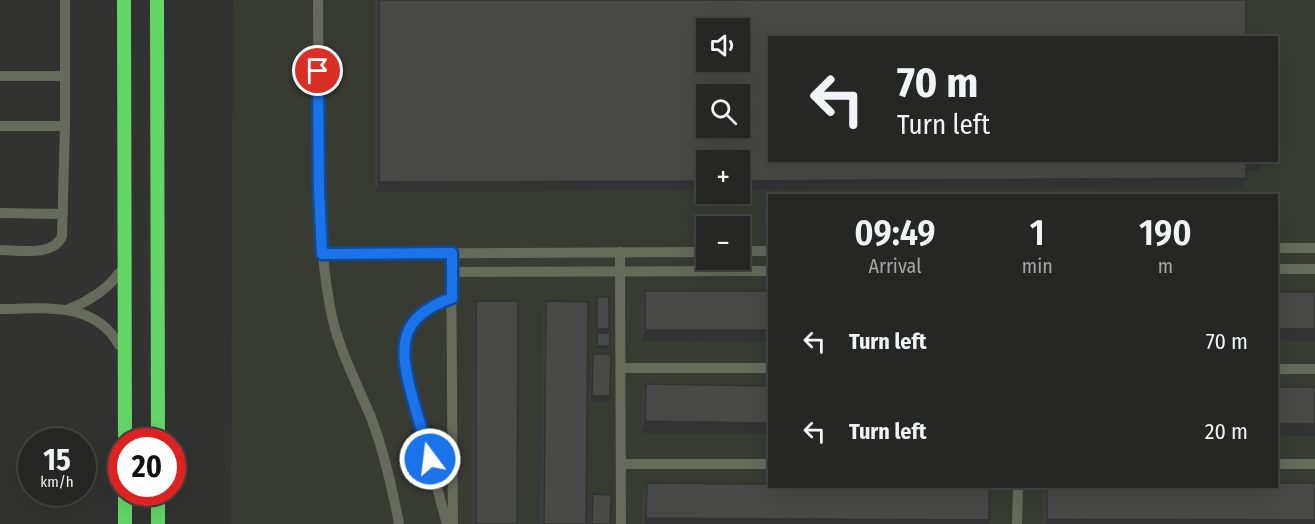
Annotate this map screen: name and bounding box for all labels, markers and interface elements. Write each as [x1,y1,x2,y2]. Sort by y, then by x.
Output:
map controls [696,18,750,270]
button: sound [696,18,750,72]
pin [292,45,343,96]
icon: arrive [301,54,334,87]
text: 70 m [897,58,978,108]
icon: left [798,60,876,138]
button: search [696,84,750,138]
text: Turn left [897,109,990,141]
button: + [696,150,750,204]
text: 09:49 [854,211,936,255]
text: 1 [1030,211,1045,255]
text: 190 [1139,211,1192,255]
button: − [696,216,750,270]
text: Arrival [868,254,921,278]
text: min [1022,254,1053,278]
text: m [1158,254,1173,278]
icon: left [798,325,831,358]
text: Turn left [849,328,927,355]
text: 70 m [1206,328,1248,355]
icon: left [798,415,831,448]
text: Turn left [849,418,927,445]
text: 20 m [1205,418,1248,445]
position arrow [398,427,462,491]
speed limit sign: 20 [108,428,186,506]
text: 15 [43,442,71,478]
text: km/h [40,473,74,491]

